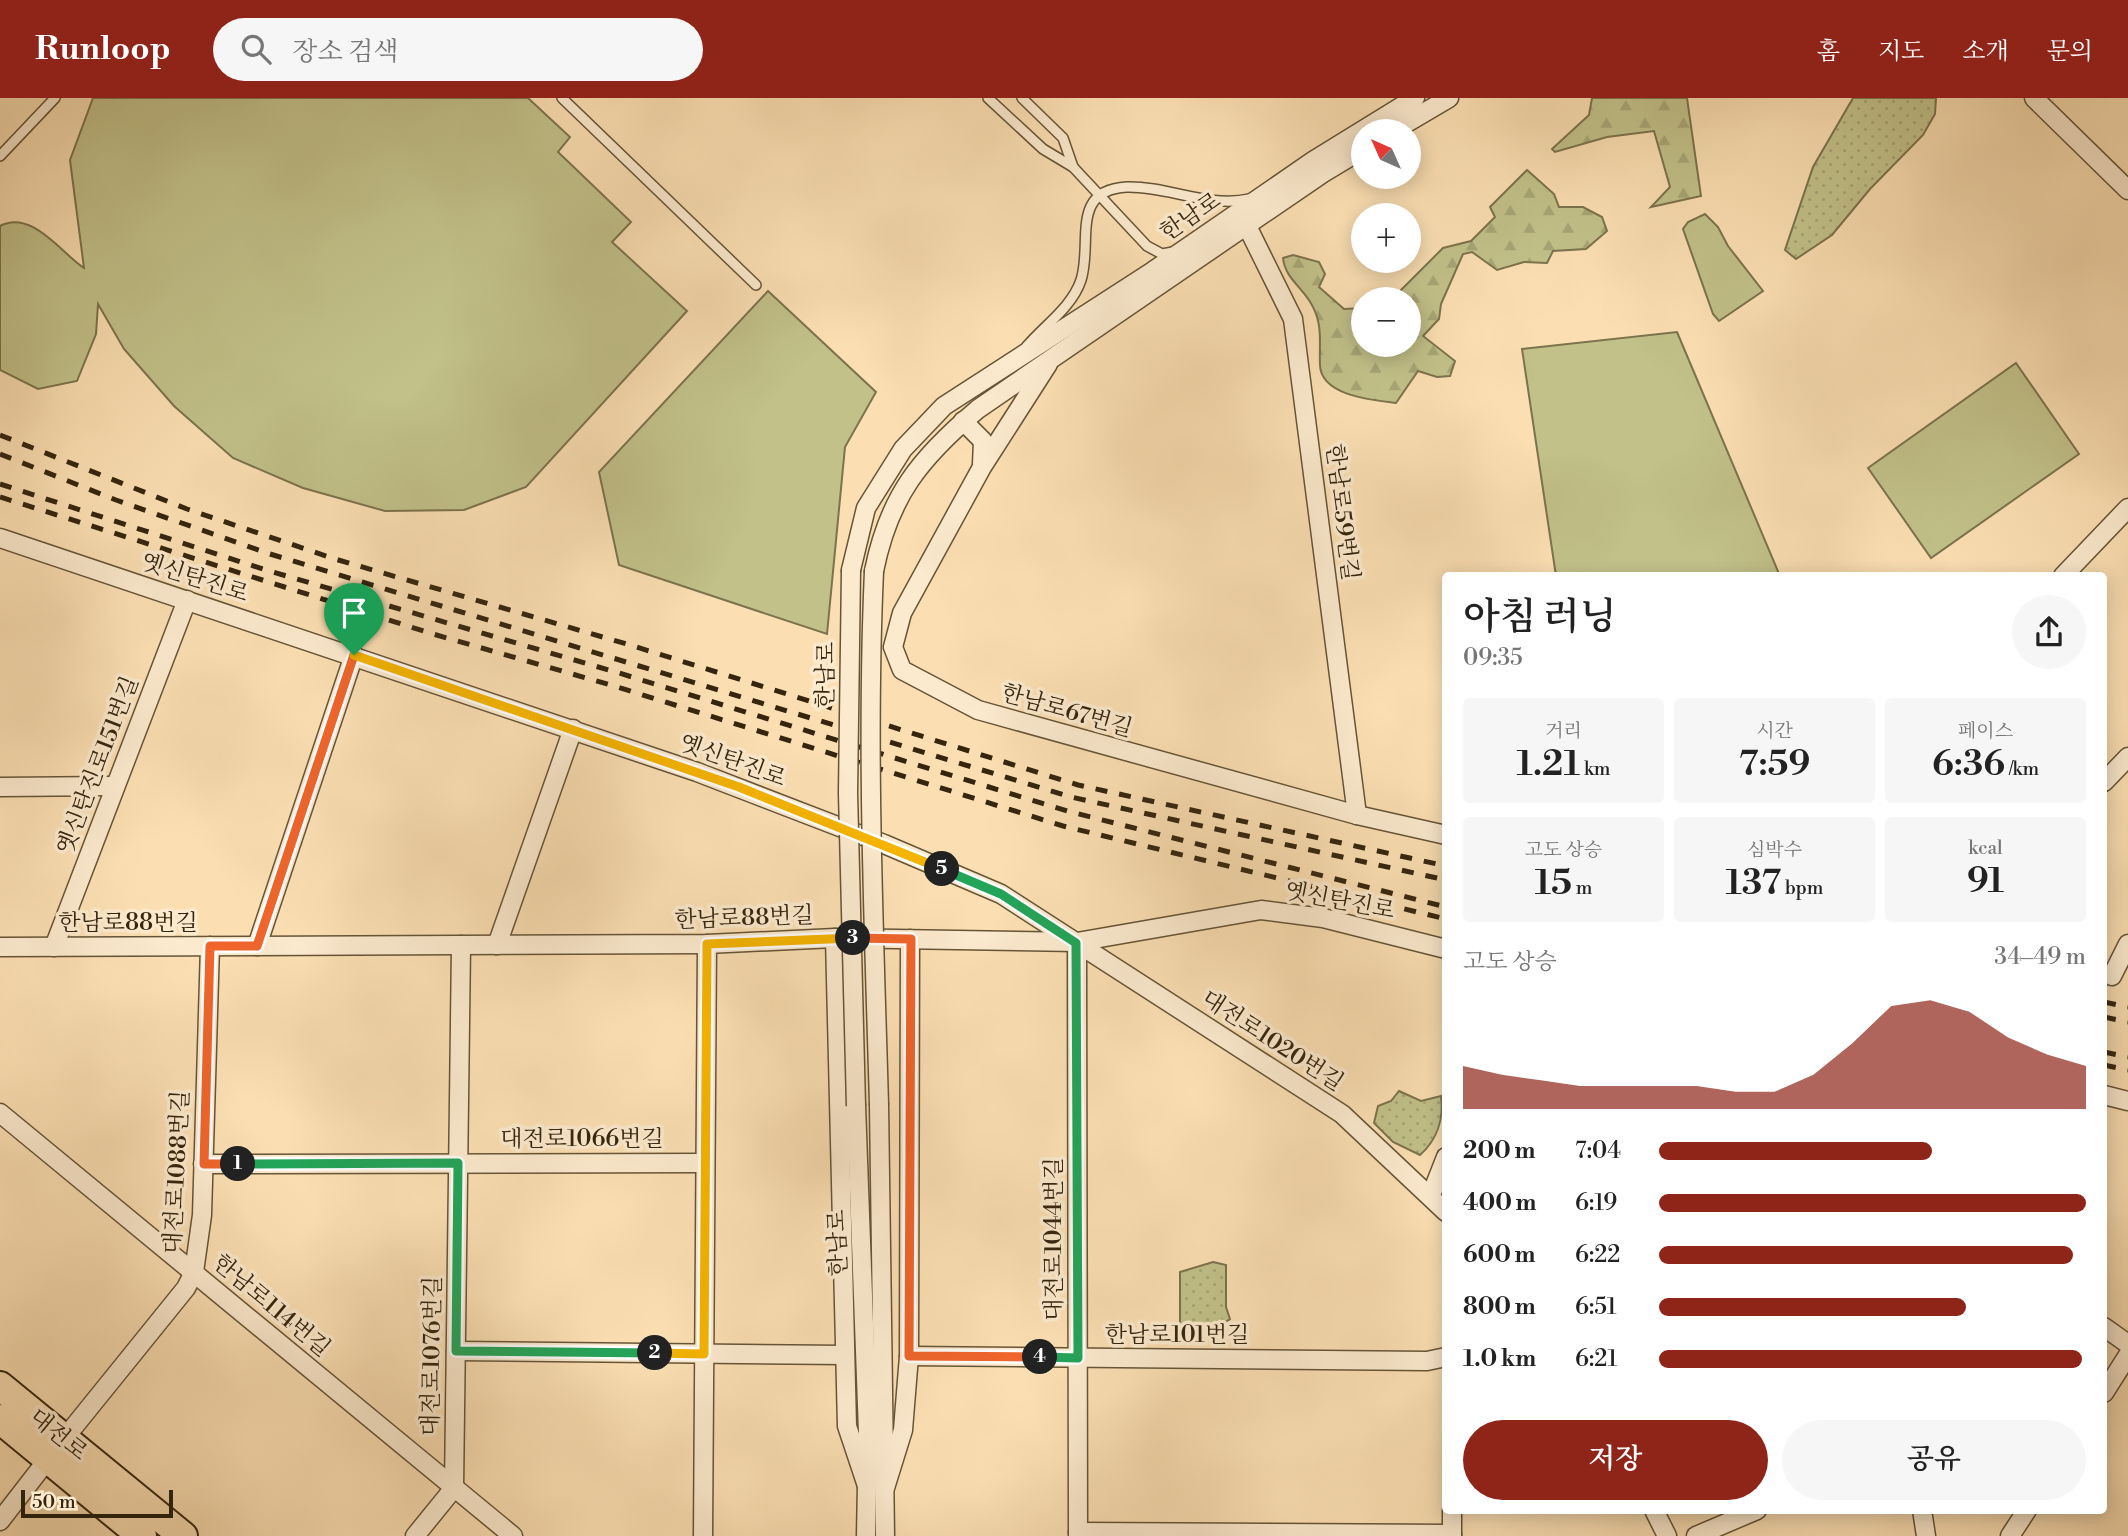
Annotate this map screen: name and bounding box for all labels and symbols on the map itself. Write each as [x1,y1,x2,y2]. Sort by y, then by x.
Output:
north arrow [1351,119,1421,189]
street label: 한남로 [1155,187,1226,247]
street label: 한남로59번길 [1320,442,1364,582]
street label: 옛신탄진로 [138,547,252,608]
pin [324,583,384,655]
street label: 한남로 [811,641,841,709]
street label: 옛신탄진로151번길 [51,673,145,858]
street label: 한남로67번길 [998,679,1136,743]
street label: 옛신탄진로 [676,729,790,793]
pin: 5 [925,852,960,886]
street label: 옛신탄진로 [1283,877,1397,925]
street label: 한남로88번길 [674,902,814,934]
street label: 한남로88번길 [58,909,198,937]
pin: 3 [836,920,870,956]
street label: 대전로1020번길 [1196,985,1349,1097]
street label: 대전로1088번길 [159,1090,195,1255]
street label: 대전로1066번길 [500,1125,664,1153]
pin: 1 [220,1146,256,1182]
street label: 대전로1044번길 [1040,1157,1068,1321]
street label: 한남로 [823,1209,853,1277]
street label: 한남로114번길 [207,1249,336,1363]
street label: 대전로1076번길 [417,1276,447,1436]
street label: 한남로101번길 [1105,1321,1249,1349]
pin: 2 [638,1336,672,1370]
pin: 4 [1023,1340,1058,1374]
street label: 대전로 [24,1403,93,1467]
scale bar [21,1487,173,1519]

